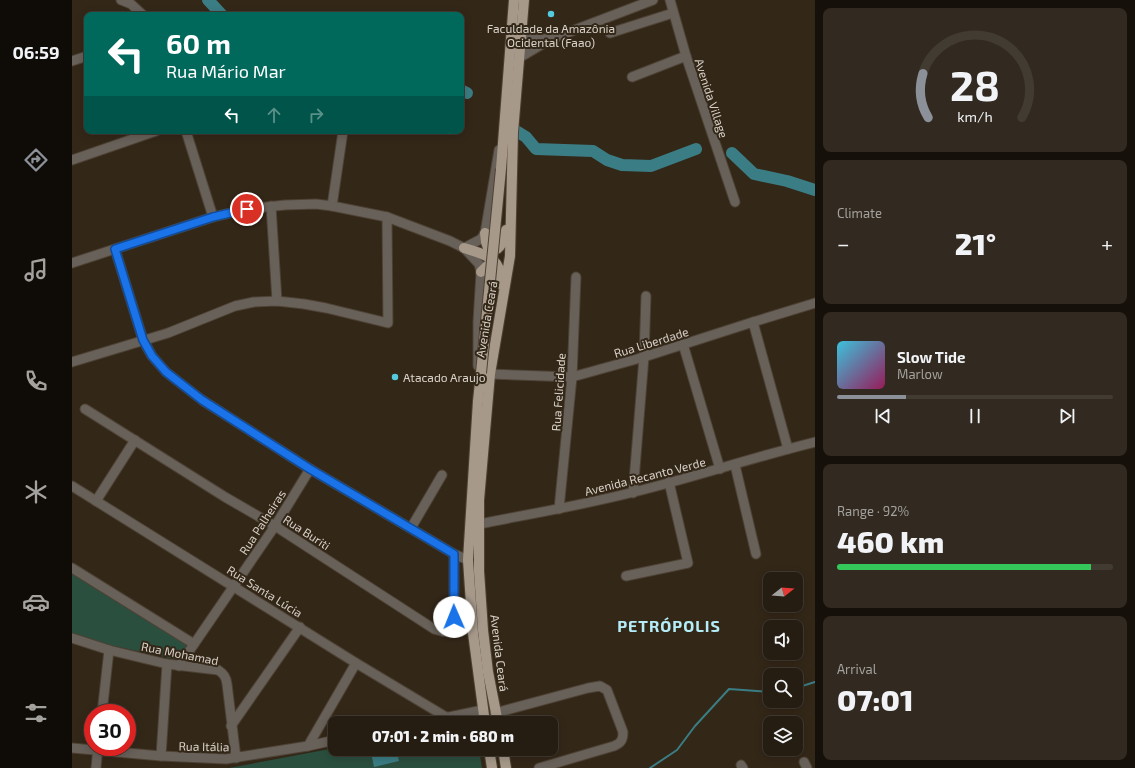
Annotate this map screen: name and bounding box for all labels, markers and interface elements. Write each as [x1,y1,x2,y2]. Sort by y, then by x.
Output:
marker: Faculdade da Amazônia Ocidental (Faao) [546,9,556,19]
place label: Faculdade da Amazônia Ocidental (Faao) [487,21,615,49]
text: 60 m [166,26,231,60]
icon: left [100,28,152,80]
text: 06:59 [12,41,60,63]
street label: Avenida Village [693,56,731,140]
text: 28 [950,59,1000,109]
text: Rua Mário Mar [166,60,286,82]
icon: left [221,104,243,126]
icon: ahead [263,104,285,126]
icon: right [305,104,327,126]
text: km/h [957,108,993,125]
icon: directions [22,146,50,174]
pin [230,192,264,226]
icon: arrive [236,198,258,220]
text: Climate [837,205,882,221]
text: 21° [955,225,996,261]
text: − [837,230,850,256]
text: + [1101,230,1113,256]
icon: music [22,256,50,284]
street label: Avenida Ceará [472,280,500,358]
street label: Rua Liberdade [612,324,690,360]
text: Slow Tide [897,348,965,366]
street label: Rua Felicidade [548,352,568,432]
text: Marlow [897,366,943,382]
icon: phone [22,367,50,395]
place label: Atacado Araujo [403,370,486,385]
marker: Atacado Araujo [390,372,400,382]
icon: previous [872,405,894,427]
icon: pause [964,405,986,427]
icon: next [1056,405,1078,427]
street label: Avenida Recanto Verde [583,454,707,498]
icon: climate [22,478,50,506]
street label: Rua Palheiras [236,487,288,557]
text: Range · 92% [837,503,909,519]
street label: Rua Buriti [281,512,333,552]
text: 460 km [837,523,944,559]
street label: Rua Santa Lúcia [225,562,305,620]
north arrow [763,572,803,612]
map controls [763,572,803,756]
icon: car [22,588,50,616]
position arrow [433,596,475,638]
street label: Avenida Ceará [488,614,512,692]
district label: PETRÓPOLIS [617,616,721,635]
button: sound [763,620,803,660]
street label: Rua Mohamad [140,639,220,667]
text: Arrival [837,661,877,677]
button: search [763,668,803,708]
text: 07:01 [837,681,913,717]
icon: filters [22,699,50,727]
speed limit sign: 30 [84,704,136,756]
button: layers [763,716,803,756]
text: 07:01 · 2 min · 680 m [372,727,514,745]
street label: Rua Itália [178,739,230,753]

